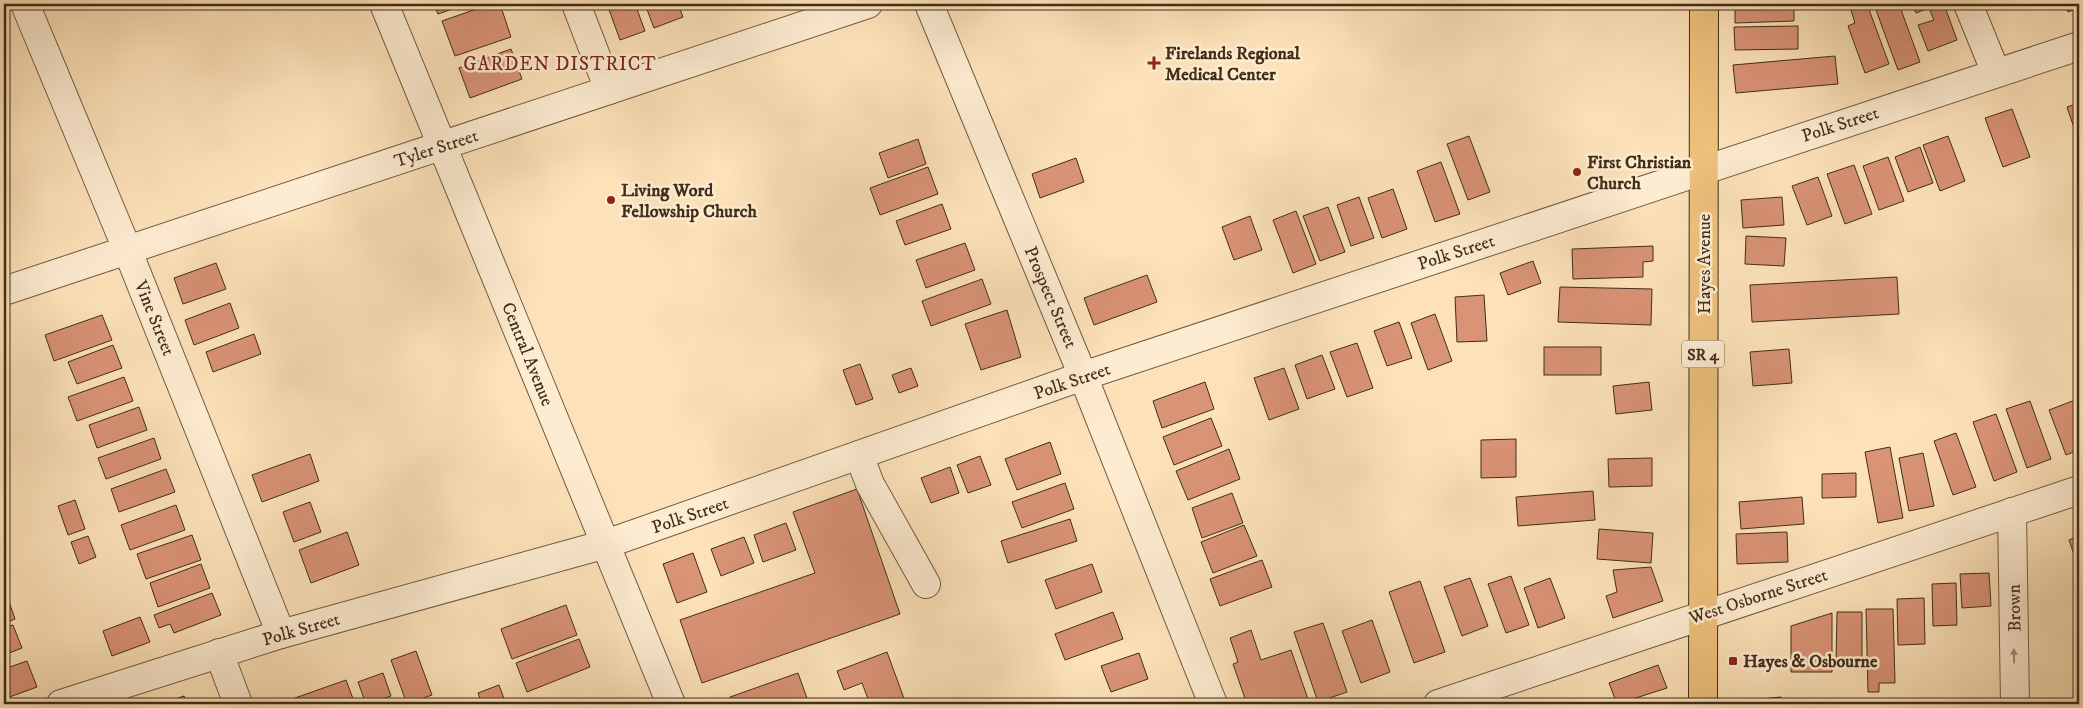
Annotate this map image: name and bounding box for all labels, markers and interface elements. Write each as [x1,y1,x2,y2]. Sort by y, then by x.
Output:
place label: Firelands Regional Medical Center [1165,43,1301,86]
district label: GARDEN DISTRICT [463,53,657,76]
marker: Firelands Regional Medical Center [1147,56,1161,70]
street label: Polk Street [1799,102,1882,148]
street label: Tyler Street [392,125,481,173]
place label: First Christian Church [1587,152,1692,195]
marker: First Christian Church [1571,166,1583,178]
place label: Living Word Fellowship Church [621,180,757,223]
marker: Living Word Fellowship Church [605,194,617,206]
street label: Hayes Avenue [1694,214,1716,314]
street label: Polk Street [1415,230,1498,276]
street label: Prospect Street [1019,243,1081,352]
street label: Vine Street [129,277,179,359]
street label: Central Avenue [496,299,558,409]
road number: SR 4 [1682,340,1724,368]
street label: Polk Street [1031,359,1114,405]
street label: Polk Street [649,493,732,539]
street label: West Osborne Street [1685,564,1831,630]
street label: Brown [2004,583,2026,632]
street label: Polk Street [260,608,343,652]
one-way arrow [2010,647,2018,663]
place label: Hayes & Osbourne [1743,651,1878,673]
marker: Hayes & Osbourne [1727,655,1739,667]

